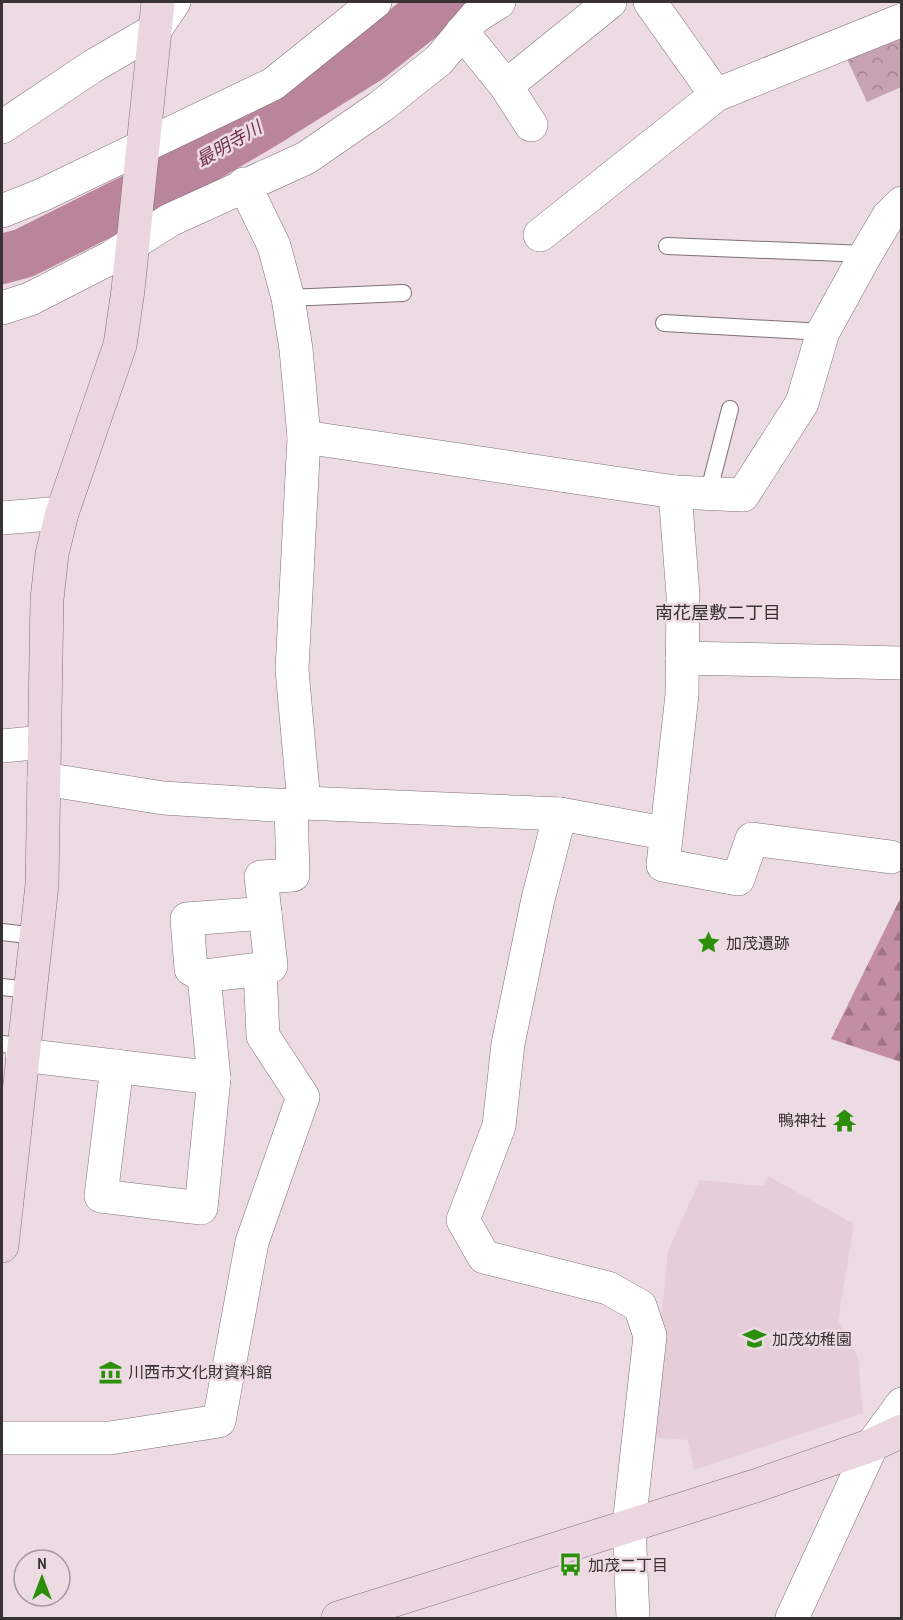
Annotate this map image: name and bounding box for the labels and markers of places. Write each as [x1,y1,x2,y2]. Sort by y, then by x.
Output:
place icon: 加茂遺跡 [695,930,721,956]
place label: 加茂遺跡 [726,932,790,954]
temple icon: 鴨神社 [831,1107,857,1133]
place label: 鴨神社 [778,1109,826,1131]
school or university icon: 加茂幼稚園 [741,1326,767,1352]
place label: 加茂幼稚園 [772,1328,852,1350]
museum icon: 川西市文化財資料館 [97,1359,123,1385]
place label: 川西市文化財資料館 [128,1361,272,1383]
bus stop icon: 加茂二丁目 [557,1552,583,1578]
place label: 加茂二丁目 [588,1554,668,1576]

